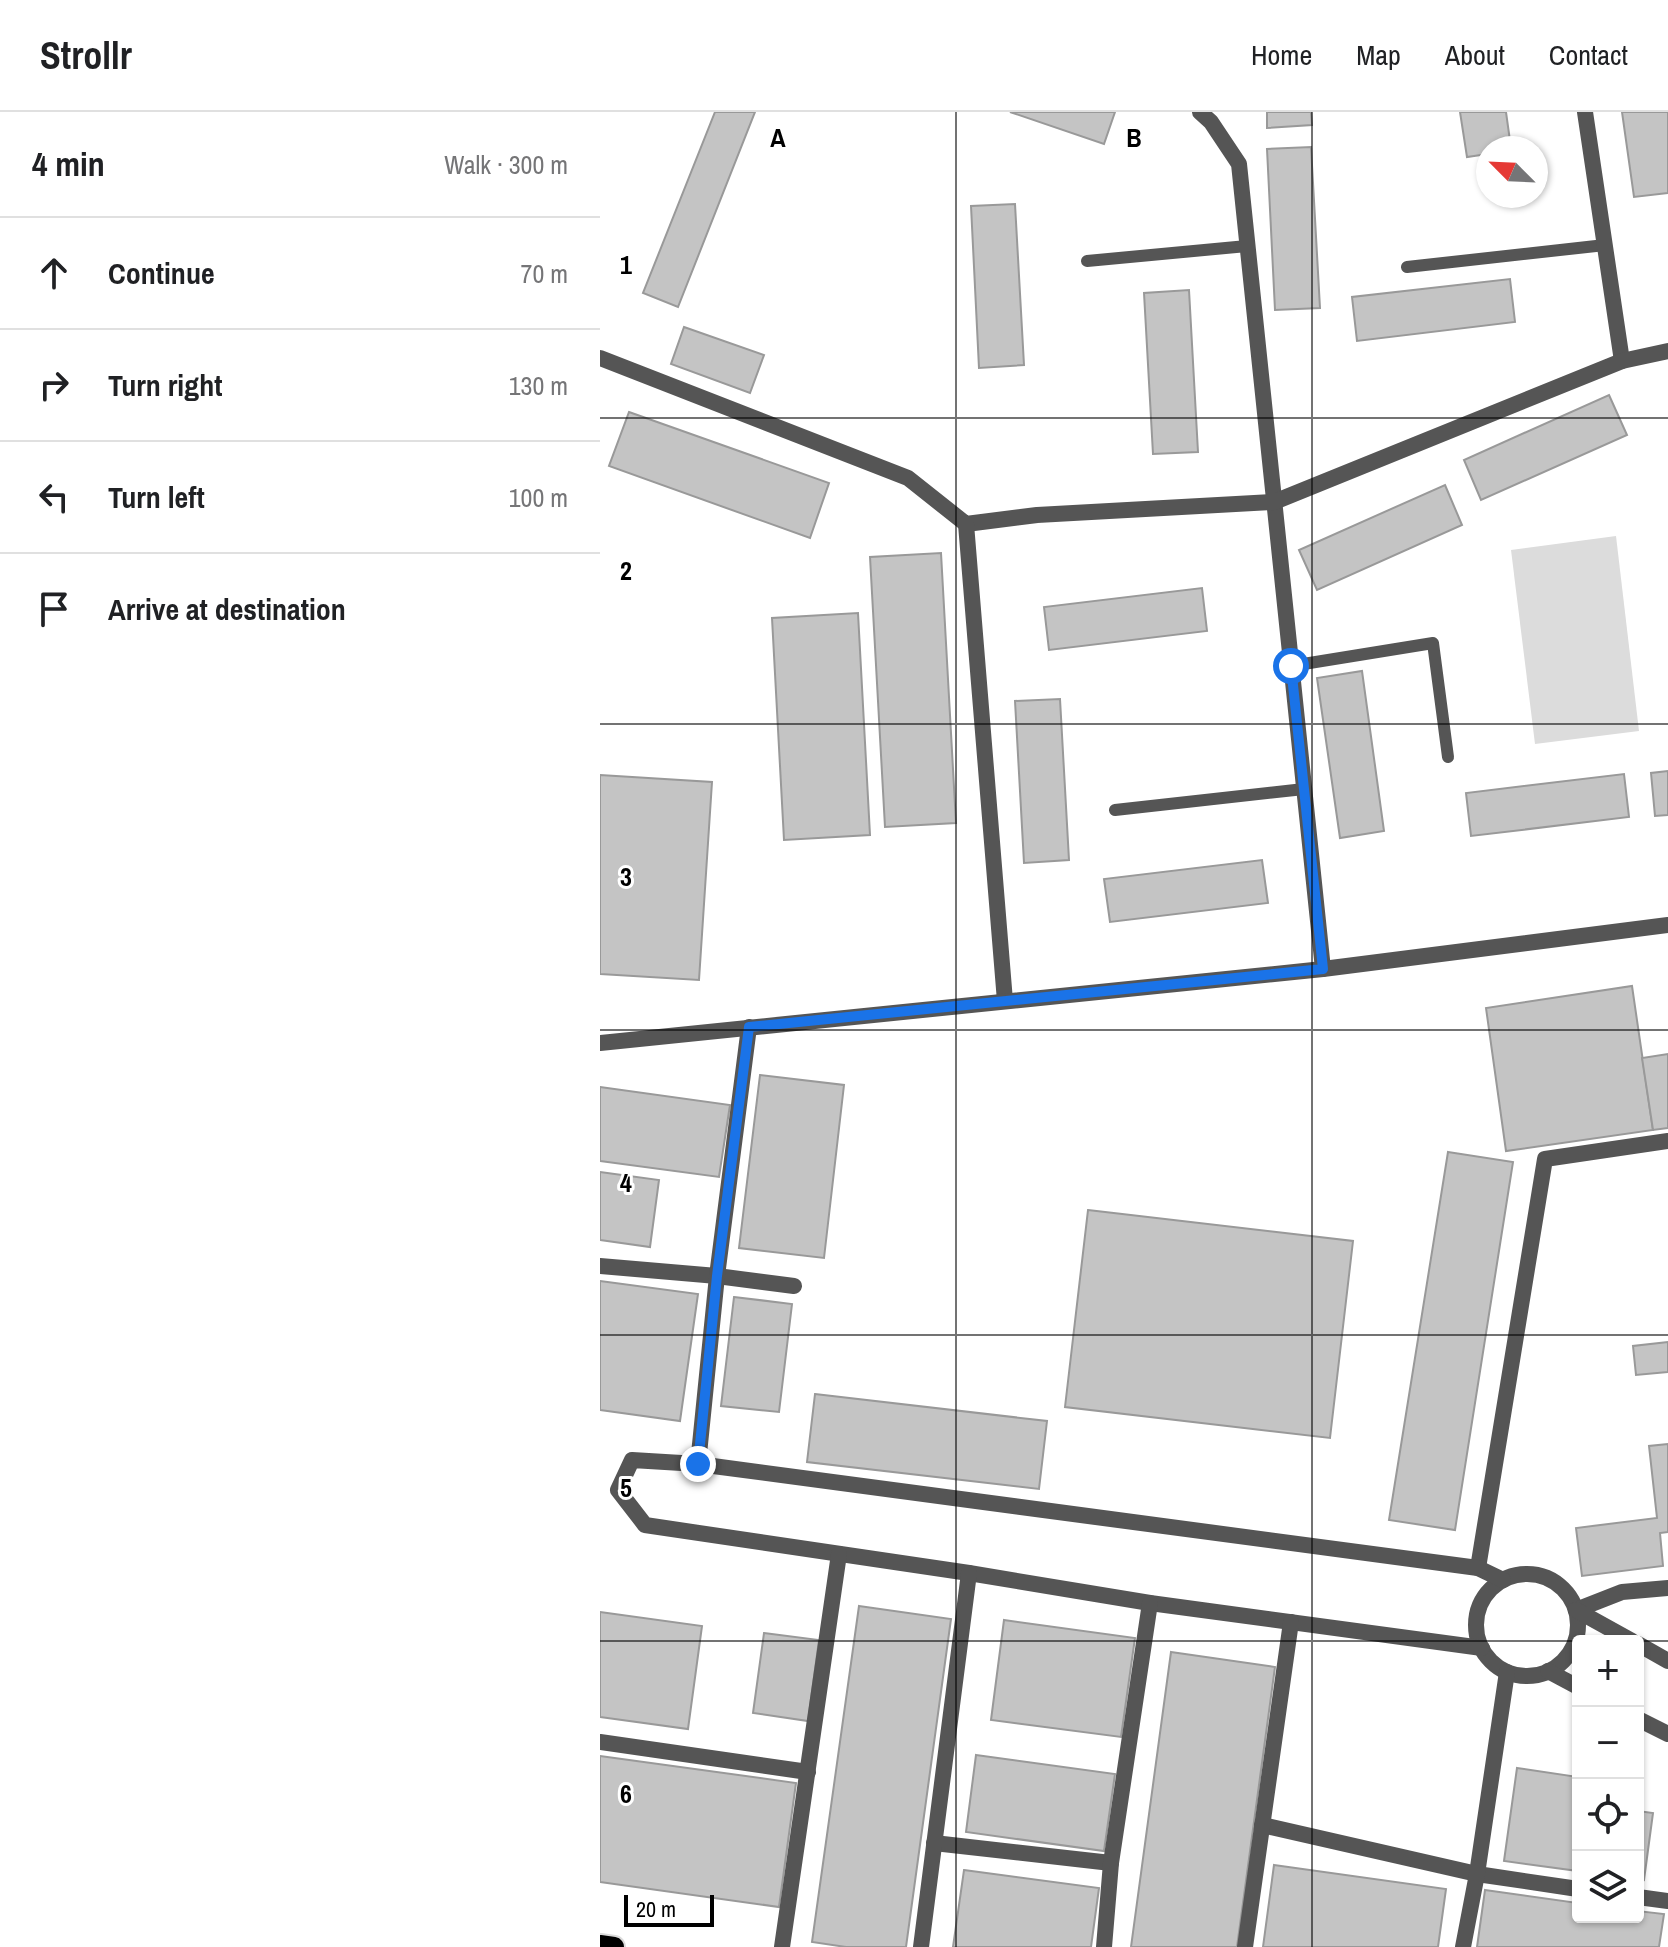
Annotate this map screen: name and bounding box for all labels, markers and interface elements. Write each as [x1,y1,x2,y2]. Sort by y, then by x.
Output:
text: Strollr [40,30,132,81]
text: Home [1251,36,1312,74]
text: Map [1356,36,1401,74]
text: About [1445,36,1505,74]
text: Contact [1549,36,1628,74]
text: A [770,120,786,155]
text: B [1126,120,1142,155]
north arrow [1476,136,1548,208]
text: 4 min [32,141,105,187]
text: Walk · 300 m [444,147,568,182]
text: 1 [620,247,632,282]
icon: ahead [32,251,76,295]
text: Continue [108,253,215,293]
text: 70 m [521,256,568,291]
icon: right [32,363,76,407]
text: Turn right [108,365,222,405]
text: 130 m [509,368,568,403]
icon: left [32,475,76,519]
text: Turn left [108,477,205,517]
text: 100 m [509,480,568,515]
text: 2 [620,553,632,588]
icon: arrive [32,587,76,631]
text: Arrive at destination [108,589,346,629]
route start [1273,648,1309,684]
text: 3 [620,859,632,894]
text: 4 [620,1165,632,1200]
route end [680,1446,716,1482]
text: 5 [620,1470,632,1505]
map controls [1572,1635,1644,1923]
button: + [1572,1635,1644,1707]
button: − [1572,1707,1644,1779]
text: 6 [620,1776,632,1811]
button: locate [1572,1779,1644,1851]
button: layers [1572,1851,1644,1923]
scale bar [624,1891,714,1927]
text: 20 m [636,1894,676,1924]

